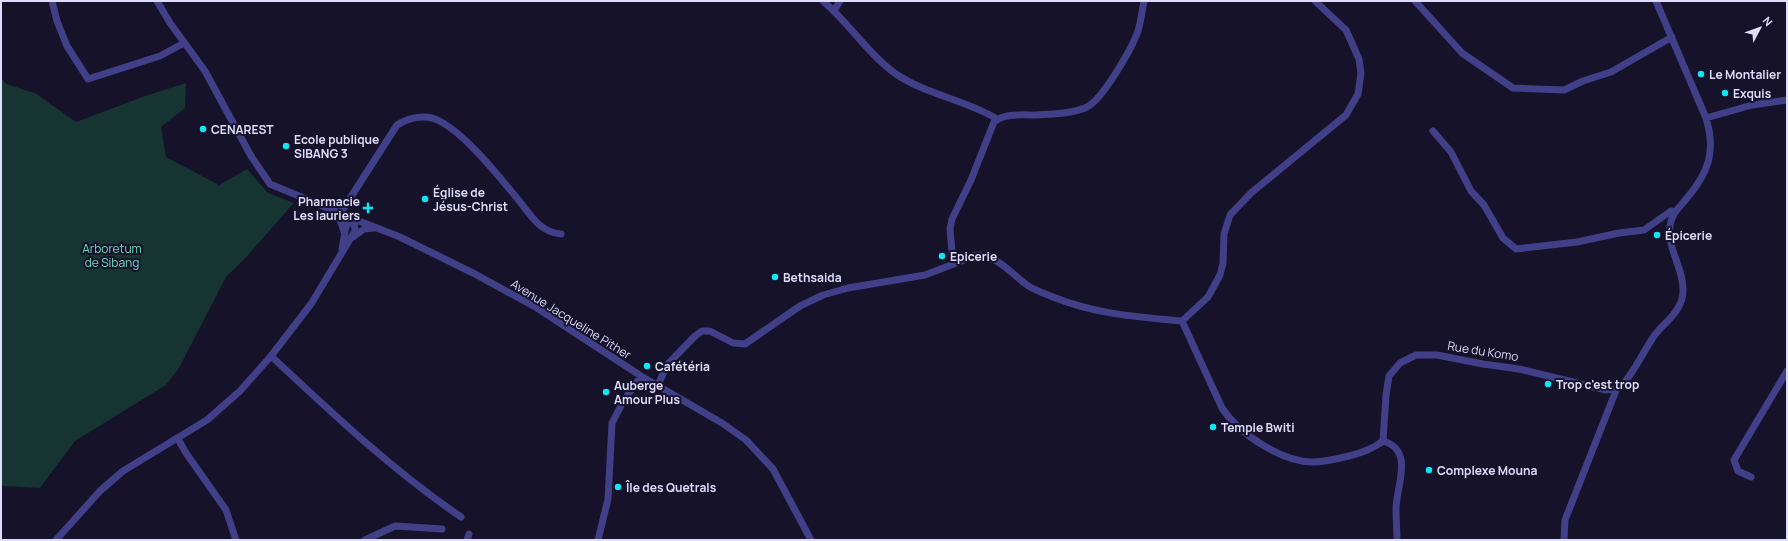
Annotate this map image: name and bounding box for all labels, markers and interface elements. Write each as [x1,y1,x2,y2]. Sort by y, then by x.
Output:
north arrow [1740,8,1780,48]
text: N [1760,13,1776,29]
place label: Le Montalier [1709,66,1781,83]
marker: Le Montalier [1696,69,1706,79]
place label: Exquis [1733,85,1772,102]
marker: Exquis [1720,88,1730,98]
place label: CENAREST [211,121,274,138]
marker: CENAREST [198,124,208,134]
place label: Ecole publique SIBANG 3 [294,131,379,162]
marker: Ecole publique SIBANG 3 [281,141,291,151]
place label: Église de Jésus-Christ [433,184,508,215]
place label: Pharmacie Les lauriers [293,193,361,224]
marker: Église de Jésus-Christ [420,194,430,204]
marker: Pharmacie Les lauriers [363,203,373,213]
place label: Épicerie [1665,227,1712,244]
marker: Épicerie [1652,230,1662,240]
park label: Arboretum de Sibang [82,240,142,271]
place label: Epicerie [950,248,997,265]
marker: Epicerie [937,251,947,261]
place label: Bethsaida [783,269,842,286]
marker: Bethsaida [770,272,780,282]
street label: Avenue Jacqueline Pither [508,275,635,363]
street label: Rue du Komo [1446,337,1520,365]
place label: Cafétéria [655,358,710,375]
marker: Cafétéria [642,361,652,371]
place label: Trop c'est trop [1556,376,1639,393]
place label: Auberge Amour Plus [614,377,680,408]
marker: Trop c'est trop [1543,379,1553,389]
marker: Auberge Amour Plus [601,387,611,397]
place label: Temple Bwiti [1221,419,1295,436]
marker: Temple Bwiti [1208,422,1218,432]
place label: Complexe Mouna [1437,462,1538,479]
marker: Complexe Mouna [1424,465,1434,475]
place label: Île des Quetrals [625,479,717,496]
marker: Île des Quetrals [613,482,623,492]

